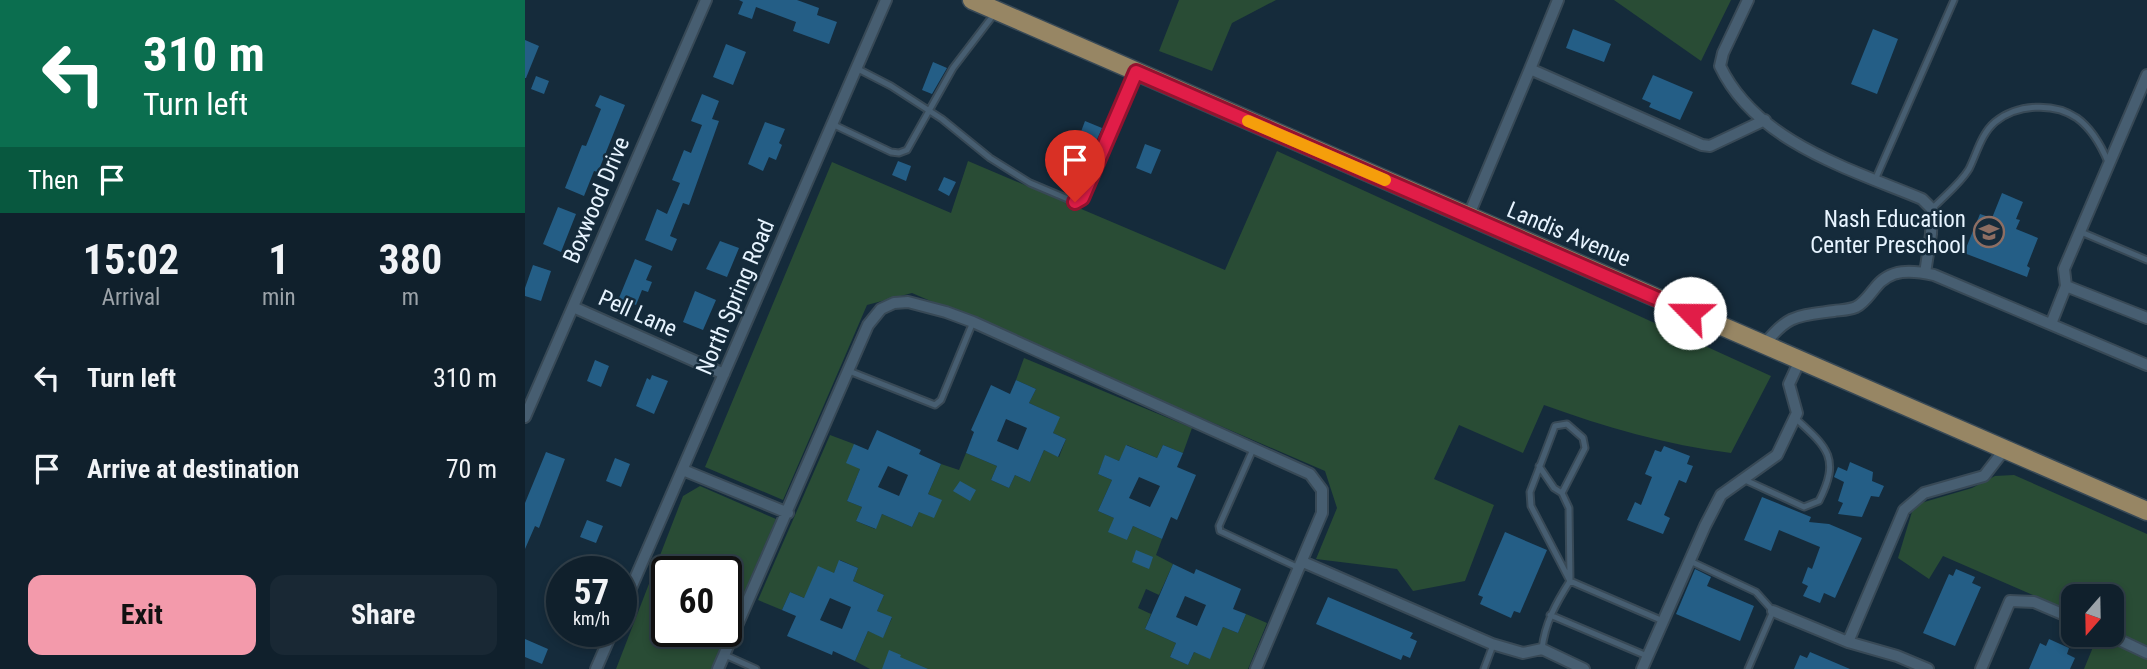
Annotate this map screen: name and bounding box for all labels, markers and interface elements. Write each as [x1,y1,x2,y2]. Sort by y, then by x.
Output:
text: 310 m [143,26,265,83]
icon: left [28,28,119,119]
text: Turn left [143,85,248,123]
pin [1045,130,1105,202]
street label: Boxwood Drive [558,133,635,267]
icon: arrive [1056,141,1094,179]
icon: arrive [93,161,131,199]
text: Then [28,165,79,195]
street label: Landis Avenue [1503,196,1635,273]
place label: Nash Education Center Preschool [1810,206,1966,259]
street label: North Spring Road [691,215,780,379]
school or university icon: Nash Education Center Preschool [1972,215,2006,249]
text: 15:02 [83,235,179,284]
text: 1 [268,235,289,284]
text: 380 [378,235,442,284]
position arrow [1653,276,1727,350]
text: Arrival [102,284,160,311]
text: min [262,284,296,311]
text: m [402,284,419,311]
street label: Pell Lane [594,284,681,343]
icon: left [28,359,66,397]
text: Turn left [87,363,176,393]
text: 310 m [433,363,497,393]
icon: arrive [28,450,66,488]
text: Arrive at destination [87,454,299,484]
text: 70 m [446,454,497,484]
speed limit sign: 60 [651,556,742,647]
text: 57 [574,572,609,613]
button: Exit [28,575,256,655]
button: Share [270,575,497,655]
north arrow [2061,584,2125,648]
map controls [2061,584,2124,647]
text: km/h [573,608,610,629]

